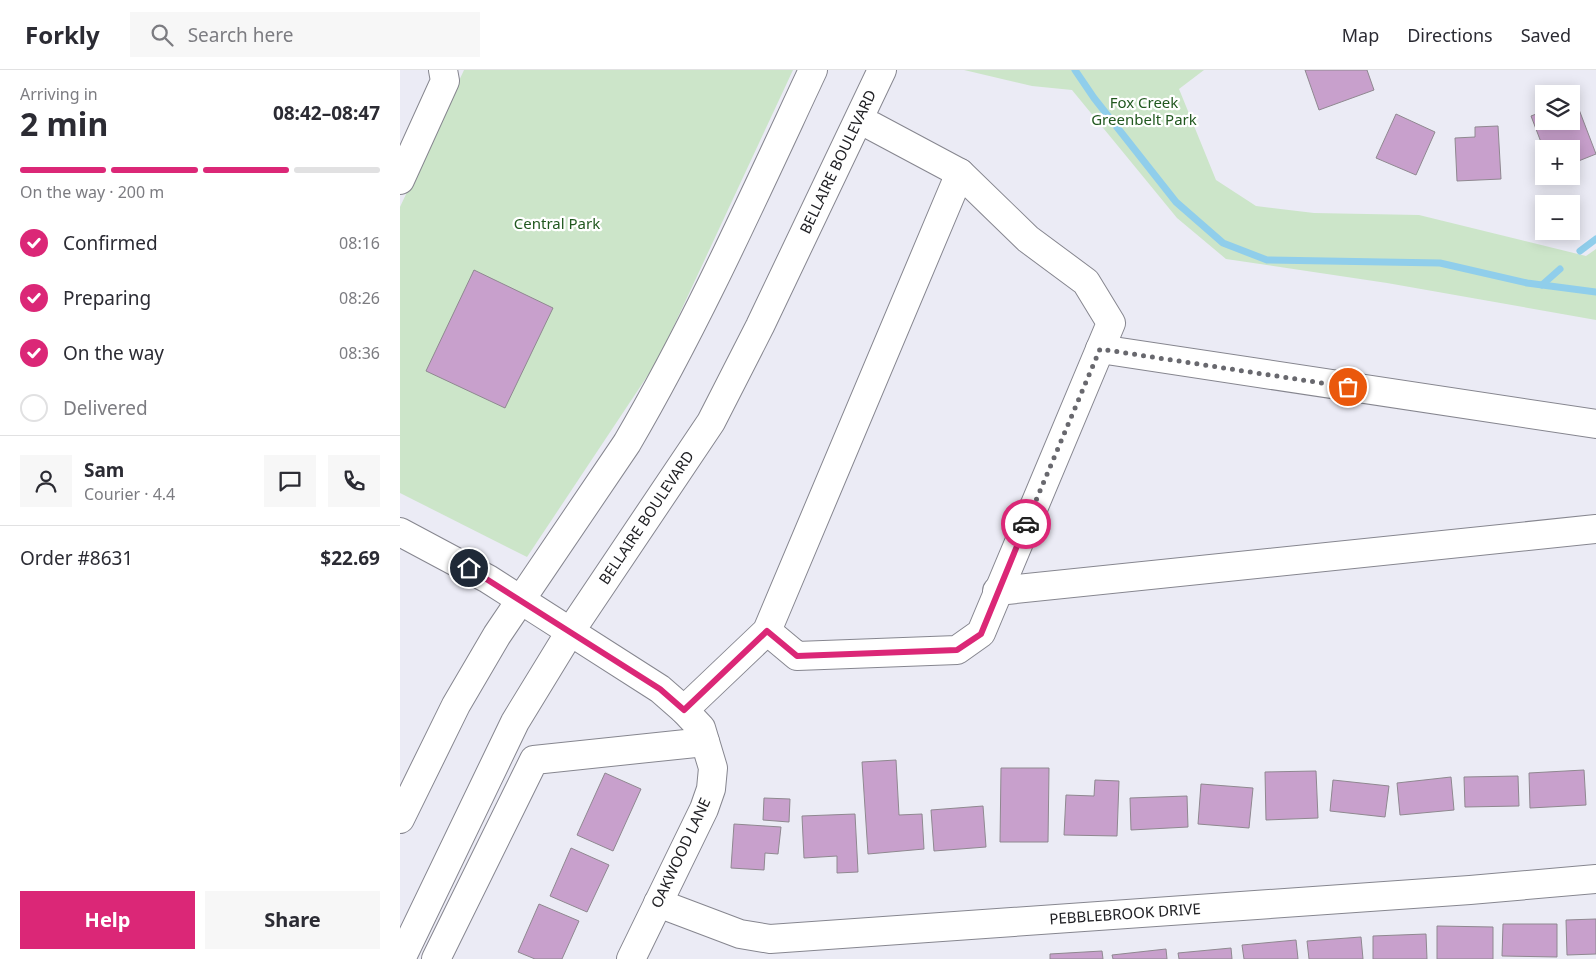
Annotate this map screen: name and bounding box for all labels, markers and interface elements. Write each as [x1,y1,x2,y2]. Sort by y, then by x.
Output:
search box [130,12,480,57]
text: Forkly [25,18,100,51]
icon: search [148,21,176,49]
text: Search here [188,22,293,48]
text: Map [1342,23,1379,47]
text: Directions [1407,23,1493,47]
text: Saved [1521,23,1571,47]
text: Arriving in [20,83,98,105]
map controls [1535,85,1580,240]
button: layers [1535,85,1580,130]
street label: BELLAIRE BOULEVARD [794,86,880,237]
park label: Fox Creek Greenbelt Park [1091,92,1197,129]
text: 08:42–08:47 [273,100,380,126]
text: 2 min [20,102,108,145]
button: + [1535,140,1580,185]
text: On the way · 200 m [20,181,164,203]
button: − [1535,195,1580,240]
park label: Central Park [514,213,600,233]
icon: check [20,229,48,257]
text: Confirmed [63,230,158,256]
text: 08:16 [339,232,380,254]
icon: check [20,284,48,312]
text: Preparing [63,285,151,311]
text: 08:26 [339,287,380,309]
icon: check [20,339,48,367]
text: On the way [63,340,164,366]
text: 08:36 [339,342,380,364]
pin [1327,366,1369,408]
icon: bag [1334,373,1362,401]
text: Delivered [63,395,148,421]
street label: BELLAIRE BOULEVARD [594,446,698,588]
button: person [20,455,72,507]
button: chat [264,455,316,507]
button: phone [328,455,380,507]
text: Sam [84,457,124,483]
text: Courier · 4.4 [84,483,175,505]
courier [1001,499,1051,549]
icon: car [1012,510,1040,538]
text: Order #8631 [20,545,133,571]
text: $22.69 [320,545,380,571]
pin [448,547,490,589]
icon: home [455,554,483,582]
street label: OAKWOOD LANE [646,794,714,911]
button: Help [20,891,195,949]
button: Share [205,891,380,949]
street label: PEBBLEBROOK DRIVE [1049,898,1201,928]

